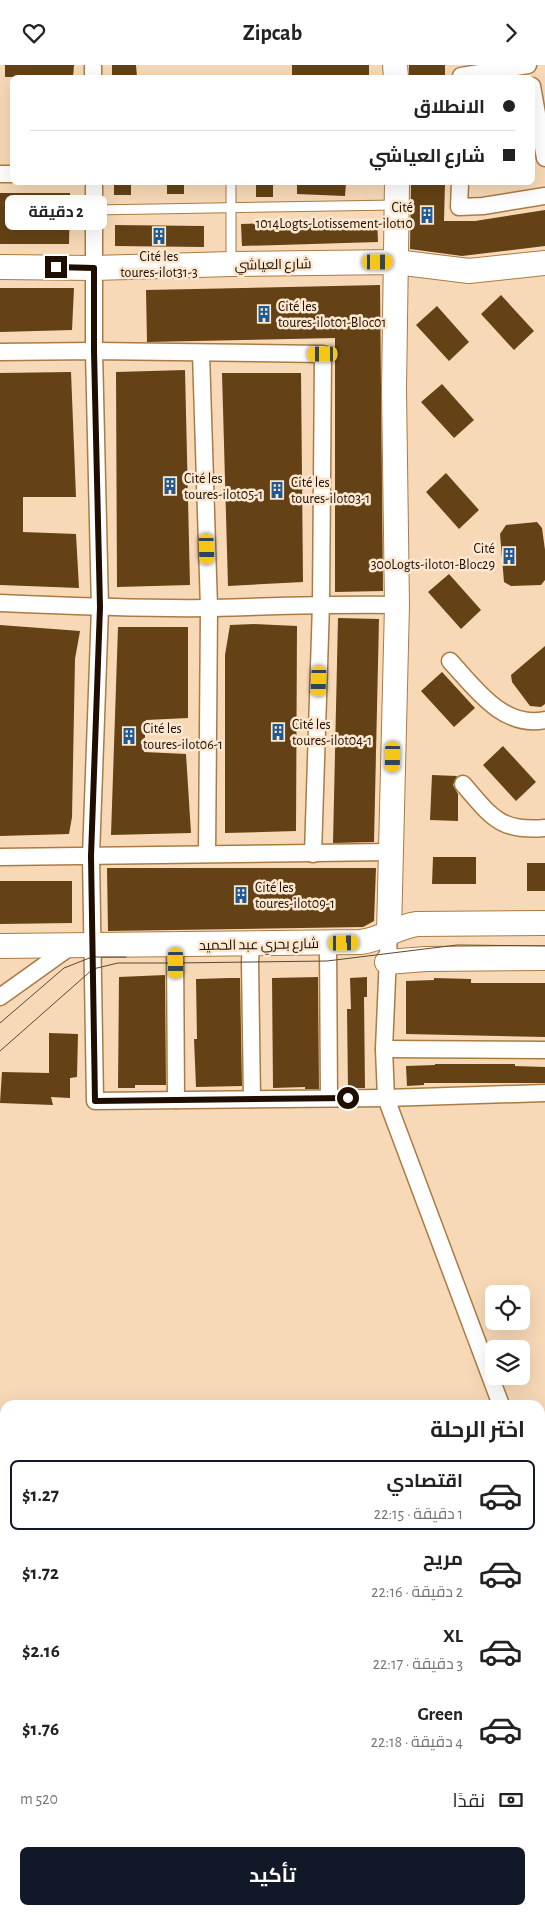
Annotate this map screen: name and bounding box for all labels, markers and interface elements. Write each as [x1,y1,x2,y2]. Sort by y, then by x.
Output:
icon: heart [20,19,48,47]
icon: forward [497,19,525,47]
text: Zipcab [243,22,302,44]
text: الانطلاق [414,98,485,117]
text: شارع العياشي [369,147,485,166]
callout: 2 دقيقة [5,195,107,229]
place label: Cité 1014Logts-Lotissement-ilot10 [255,201,413,231]
text: 2 دقيقة [28,204,84,220]
building icon: Cité 1014Logts-Lotissement-ilot10 [417,205,437,225]
building icon: Cité les toures-ilot31-3 [149,226,169,246]
place label: Cité les toures-ilot31-3 [120,250,198,280]
car [363,255,393,270]
route end [45,256,67,278]
street label: شارع العياشي [235,257,312,276]
place label: Cité les toures-ilot01-Bloc01 [278,300,386,330]
building icon: Cité les toures-ilot01-Bloc01 [254,304,274,324]
car [308,347,338,362]
place label: Cité les toures-ilot05-1 [184,472,263,502]
building icon: Cité les toures-ilot05-1 [160,476,180,496]
place label: Cité les toures-ilot03-1 [291,476,370,506]
building icon: Cité les toures-ilot03-1 [267,480,287,500]
car [198,534,215,564]
place label: Cité 300Logts-ilot01-Bloc29 [371,542,495,572]
building icon: Cité 300Logts-ilot01-Bloc29 [499,546,519,566]
car [310,666,327,696]
place label: Cité les toures-ilot04-1 [292,718,372,748]
place label: Cité les toures-ilot06-1 [143,722,223,752]
building icon: Cité les toures-ilot04-1 [268,722,288,742]
building icon: Cité les toures-ilot06-1 [119,726,139,746]
car [385,742,400,772]
place label: Cité les toures-ilot09-1 [255,881,335,911]
building icon: Cité les toures-ilot09-1 [231,885,251,905]
car [328,935,359,951]
street label: شارع بحري عبد الحميد [199,937,319,957]
car [168,948,183,978]
route start [337,1087,359,1109]
map controls [485,1285,530,1385]
button: locate [485,1285,530,1330]
button: layers [485,1340,530,1385]
text: اختر الرحلة [430,1419,525,1441]
text: اقتصادي [387,1472,463,1491]
icon: car [478,1473,523,1518]
text: $1.27 [22,1486,59,1505]
text: 1 دقيقة · 22:15 [374,1506,463,1522]
text: مريح [423,1550,463,1569]
icon: car [478,1551,523,1596]
text: $1.72 [22,1564,59,1583]
text: 2 دقيقة · 22:16 [371,1584,463,1600]
text: XL [443,1627,463,1646]
icon: car [478,1629,523,1674]
text: $2.16 [22,1642,60,1661]
text: 3 دقيقة · 22:17 [373,1656,463,1672]
text: Green [417,1705,463,1724]
icon: car [478,1707,523,1752]
text: $1.76 [22,1720,59,1739]
text: 4 دقيقة · 22:18 [371,1734,463,1750]
icon: cash [497,1786,525,1814]
text: 520 m [20,1791,58,1807]
text: نقدًا [453,1792,485,1811]
button: تأكيد [20,1847,525,1905]

